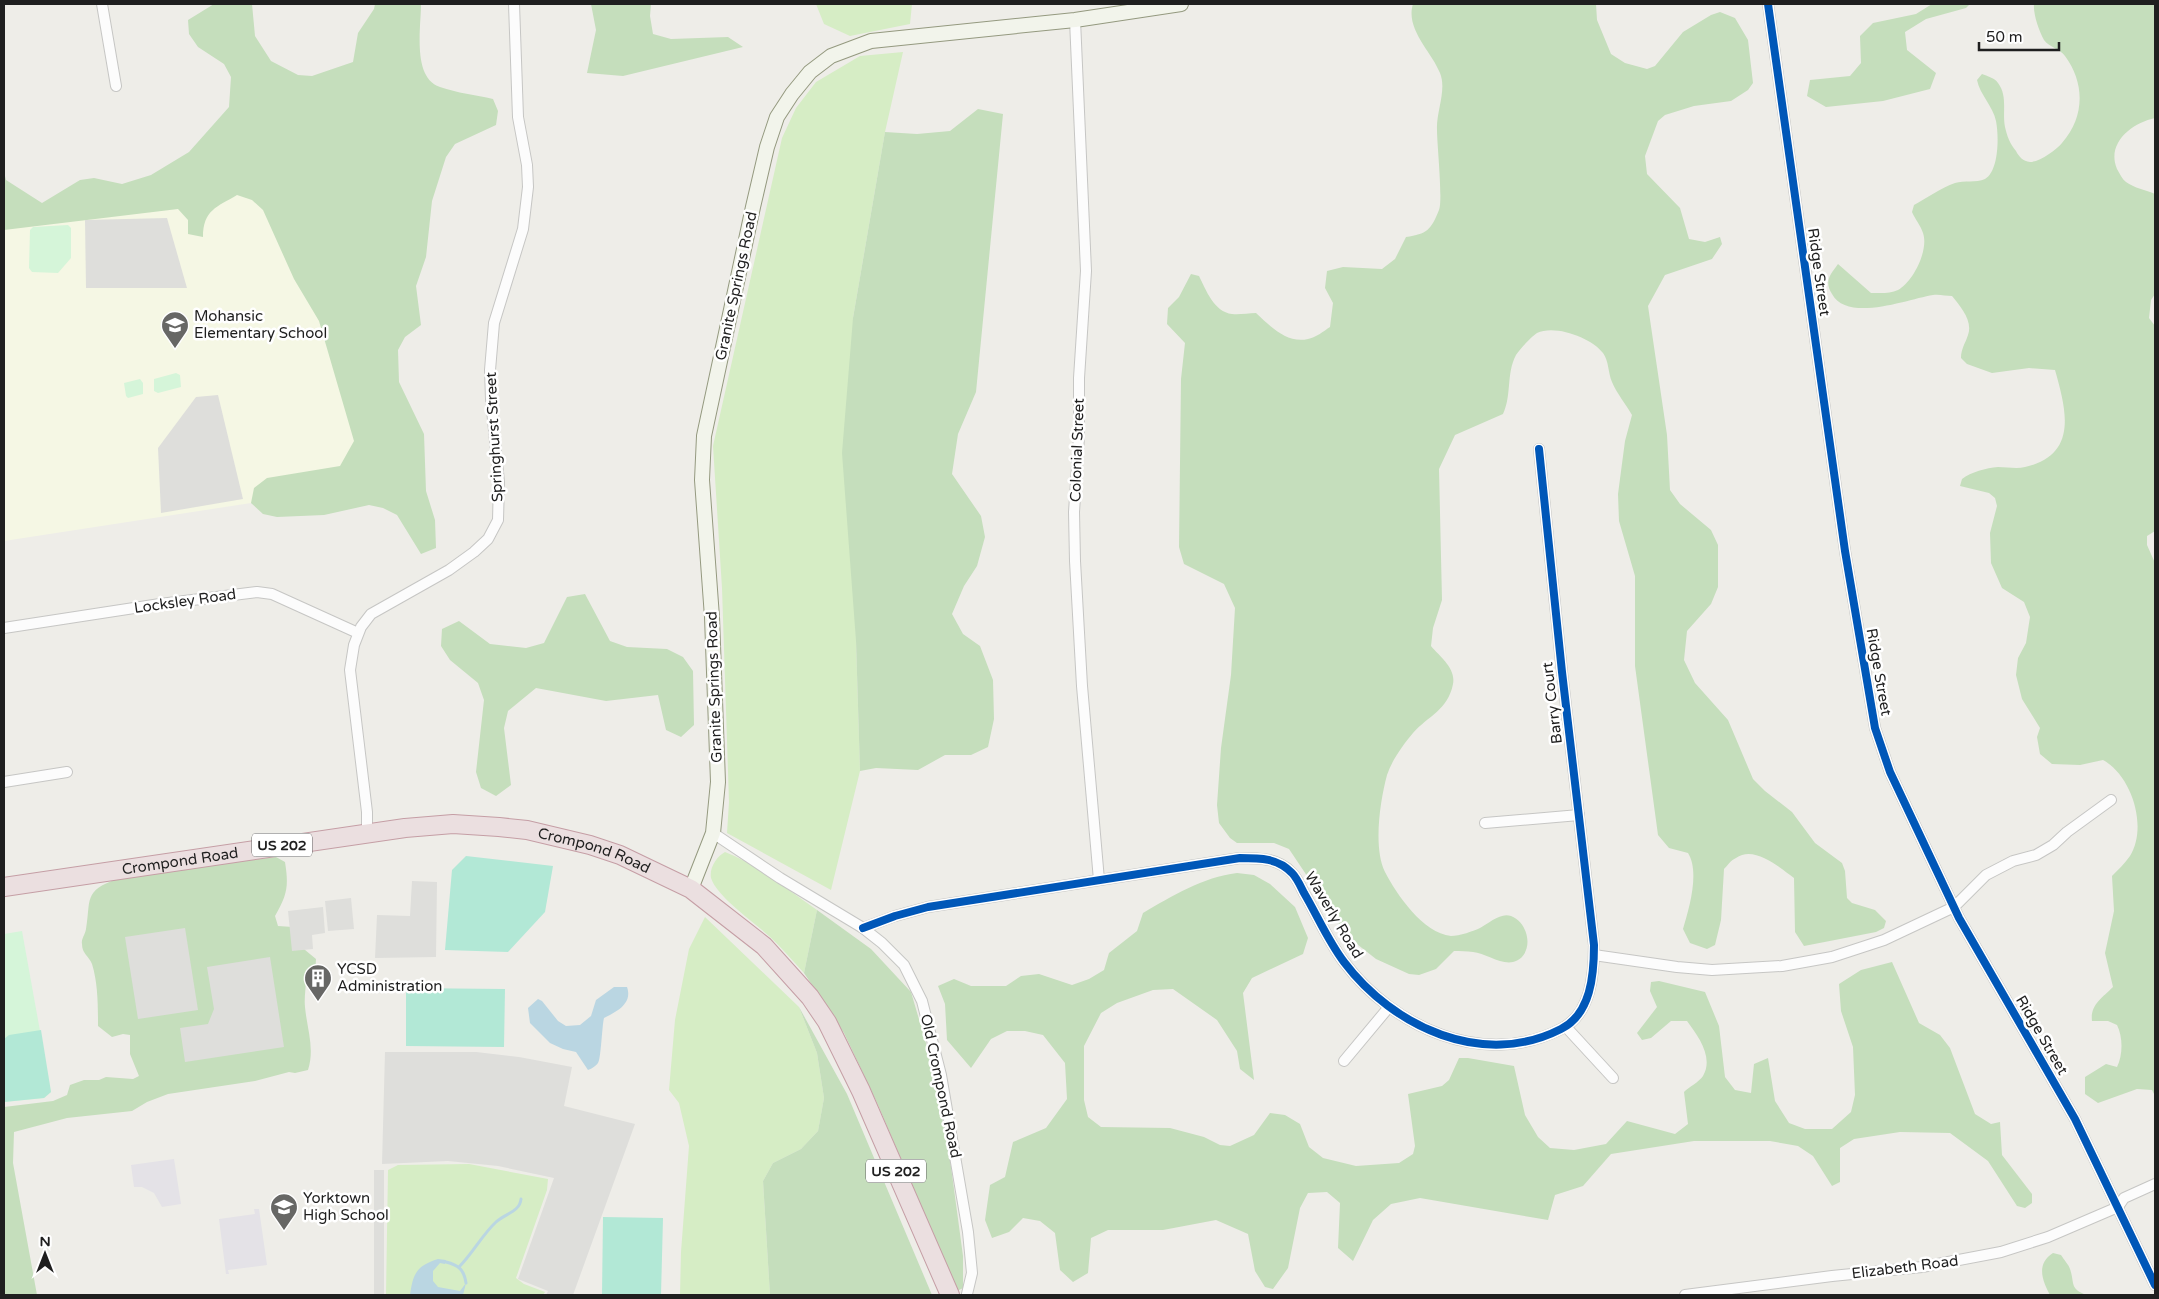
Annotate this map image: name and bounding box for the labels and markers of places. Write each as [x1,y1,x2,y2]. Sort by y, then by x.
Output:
place label: Mohansic Elementary School [194,307,327,342]
school or university icon: Mohansic Elementary School [160,310,190,349]
place label: YCSD Administration [337,960,442,995]
building icon: YCSD Administration [303,963,333,1002]
place label: Yorktown High School [303,1189,389,1224]
school or university icon: Yorktown High School [269,1192,299,1231]

